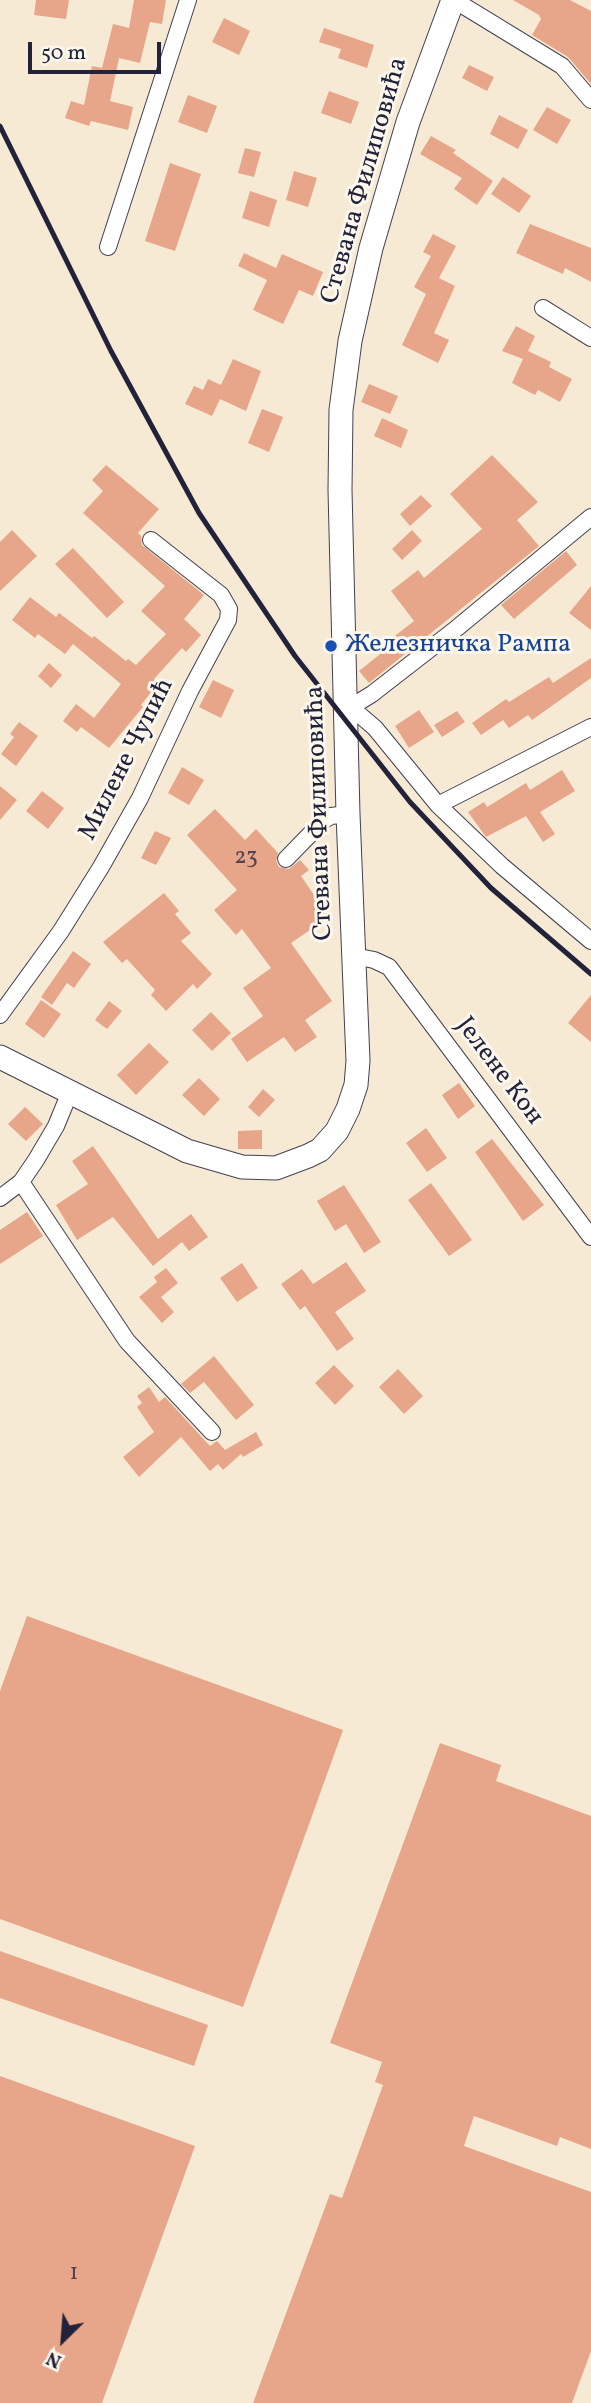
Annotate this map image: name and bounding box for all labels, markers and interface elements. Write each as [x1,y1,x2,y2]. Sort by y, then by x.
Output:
scale bar [32,28,164,72]
text: 50 m [41,39,86,68]
street label: Стевана Филиповића [316,54,416,308]
place label: Железничка Рампа [345,630,571,662]
marker: Железничка Рампа [323,638,339,654]
street label: Милене Чупић [74,674,182,846]
street label: Стевана Филиповића [301,685,341,941]
house number: 23 [234,845,258,873]
street label: Јелене Кон [447,1012,549,1132]
house number: 1 [70,2261,78,2289]
north arrow [28,2305,98,2375]
text: N [42,2344,66,2374]

